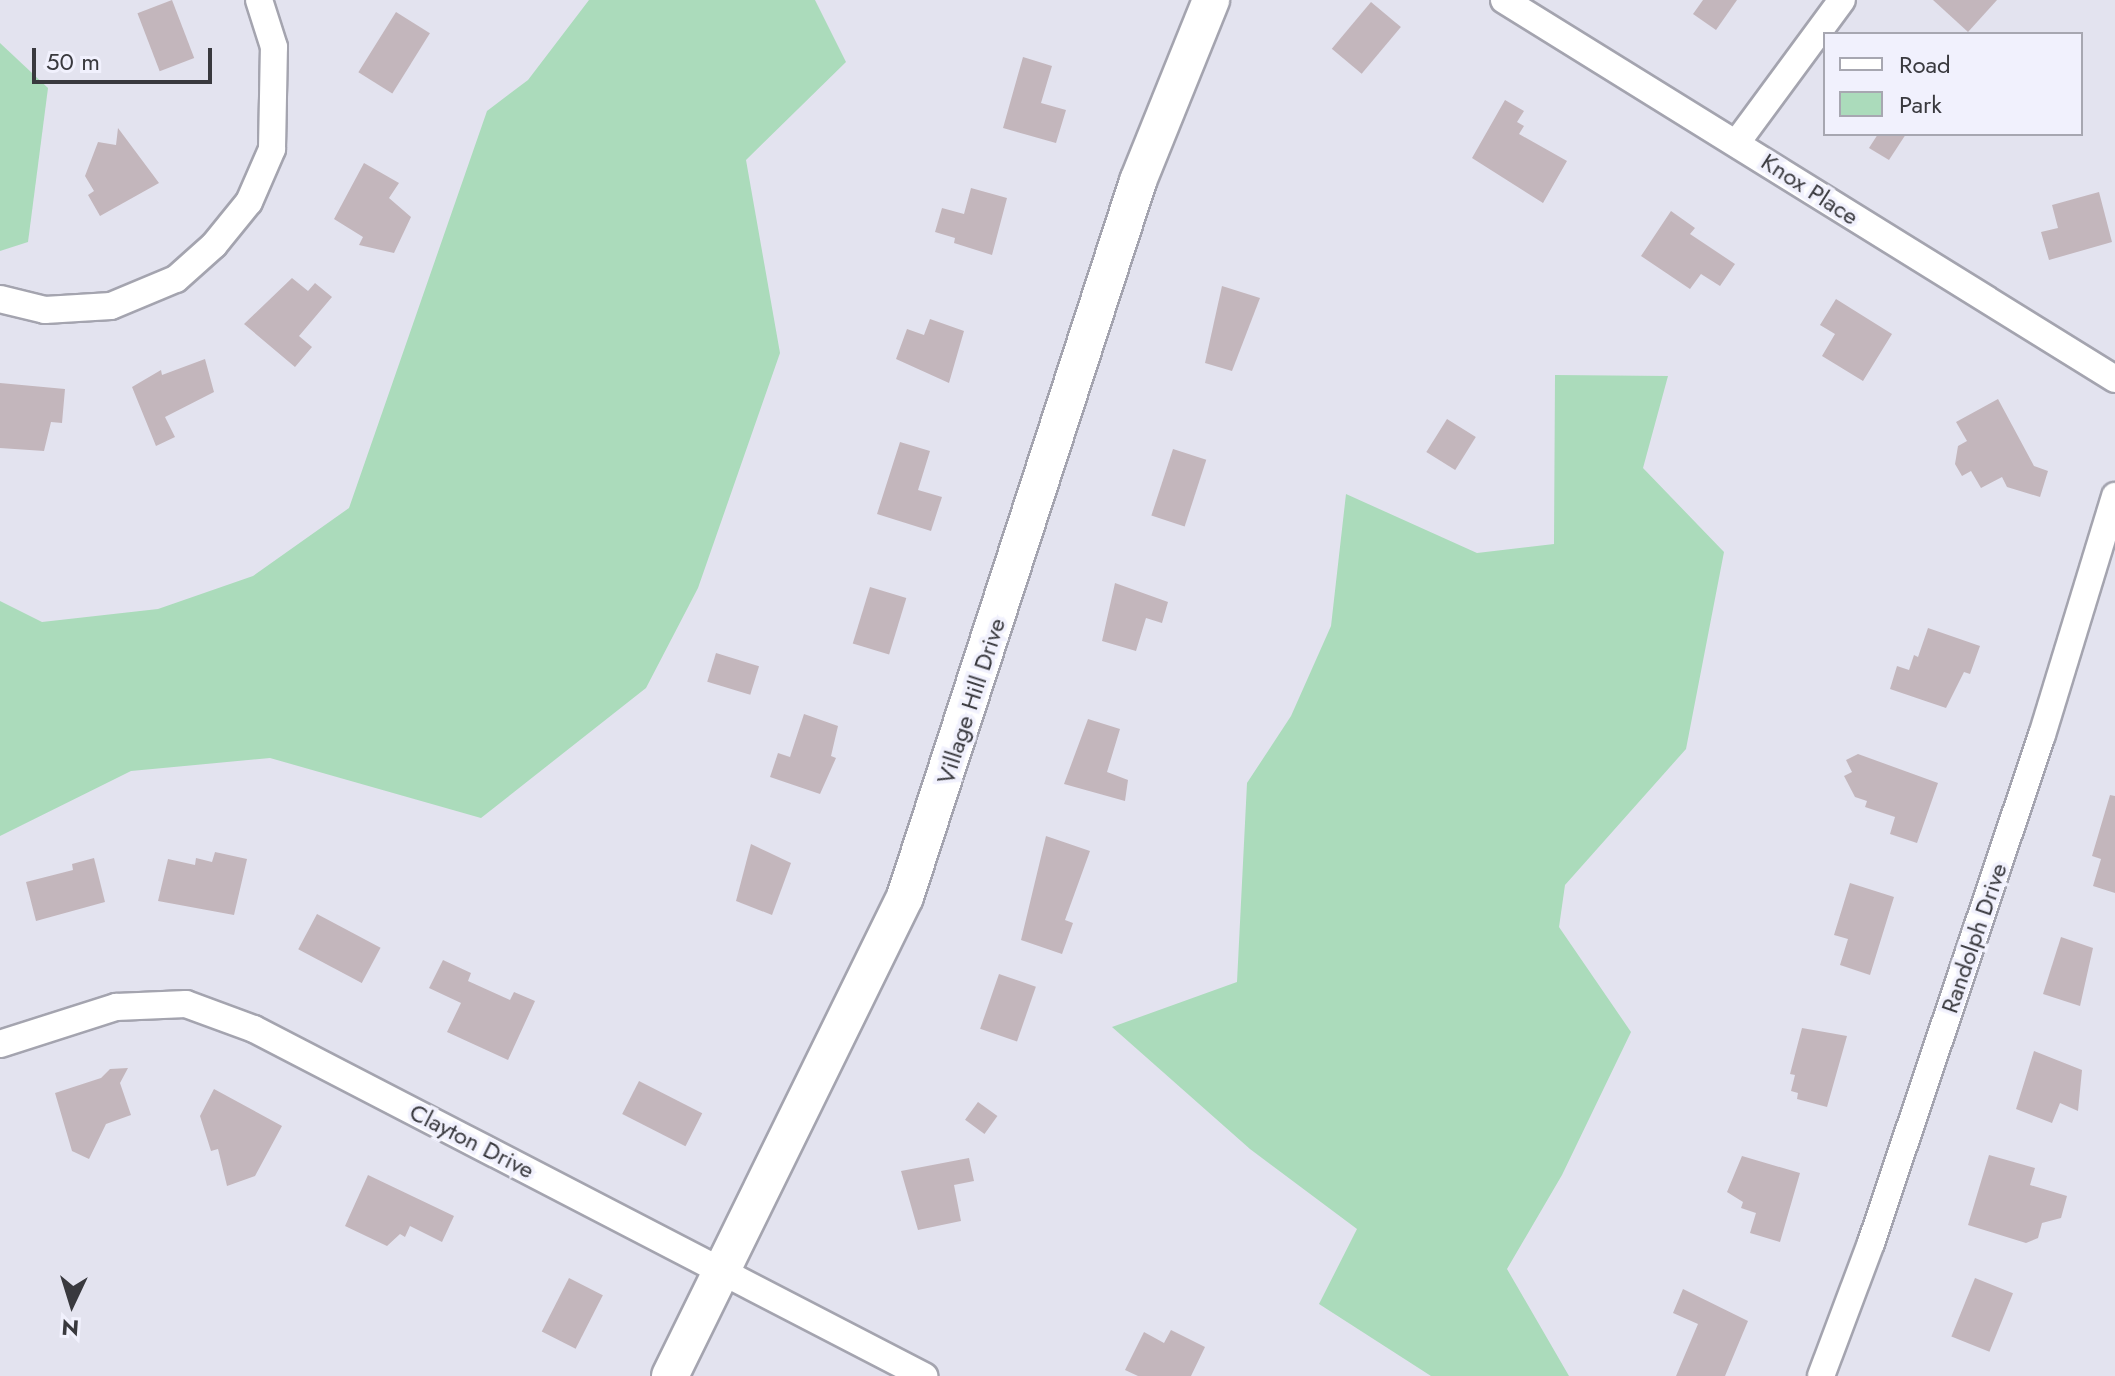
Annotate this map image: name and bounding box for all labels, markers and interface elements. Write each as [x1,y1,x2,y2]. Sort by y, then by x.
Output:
scale bar [36,32,216,82]
legend [1823,32,2083,136]
text: 50 m [46,44,100,79]
text: Road [1899,47,1951,82]
text: Park [1899,87,1942,122]
street label: Knox Place [1756,147,1864,231]
street label: Village Hill Drive [931,614,1011,788]
street label: Randolph Drive [1935,859,2013,1017]
street label: Clayton Drive [405,1097,539,1185]
north arrow [32,1264,112,1344]
text: N [60,1311,80,1345]

